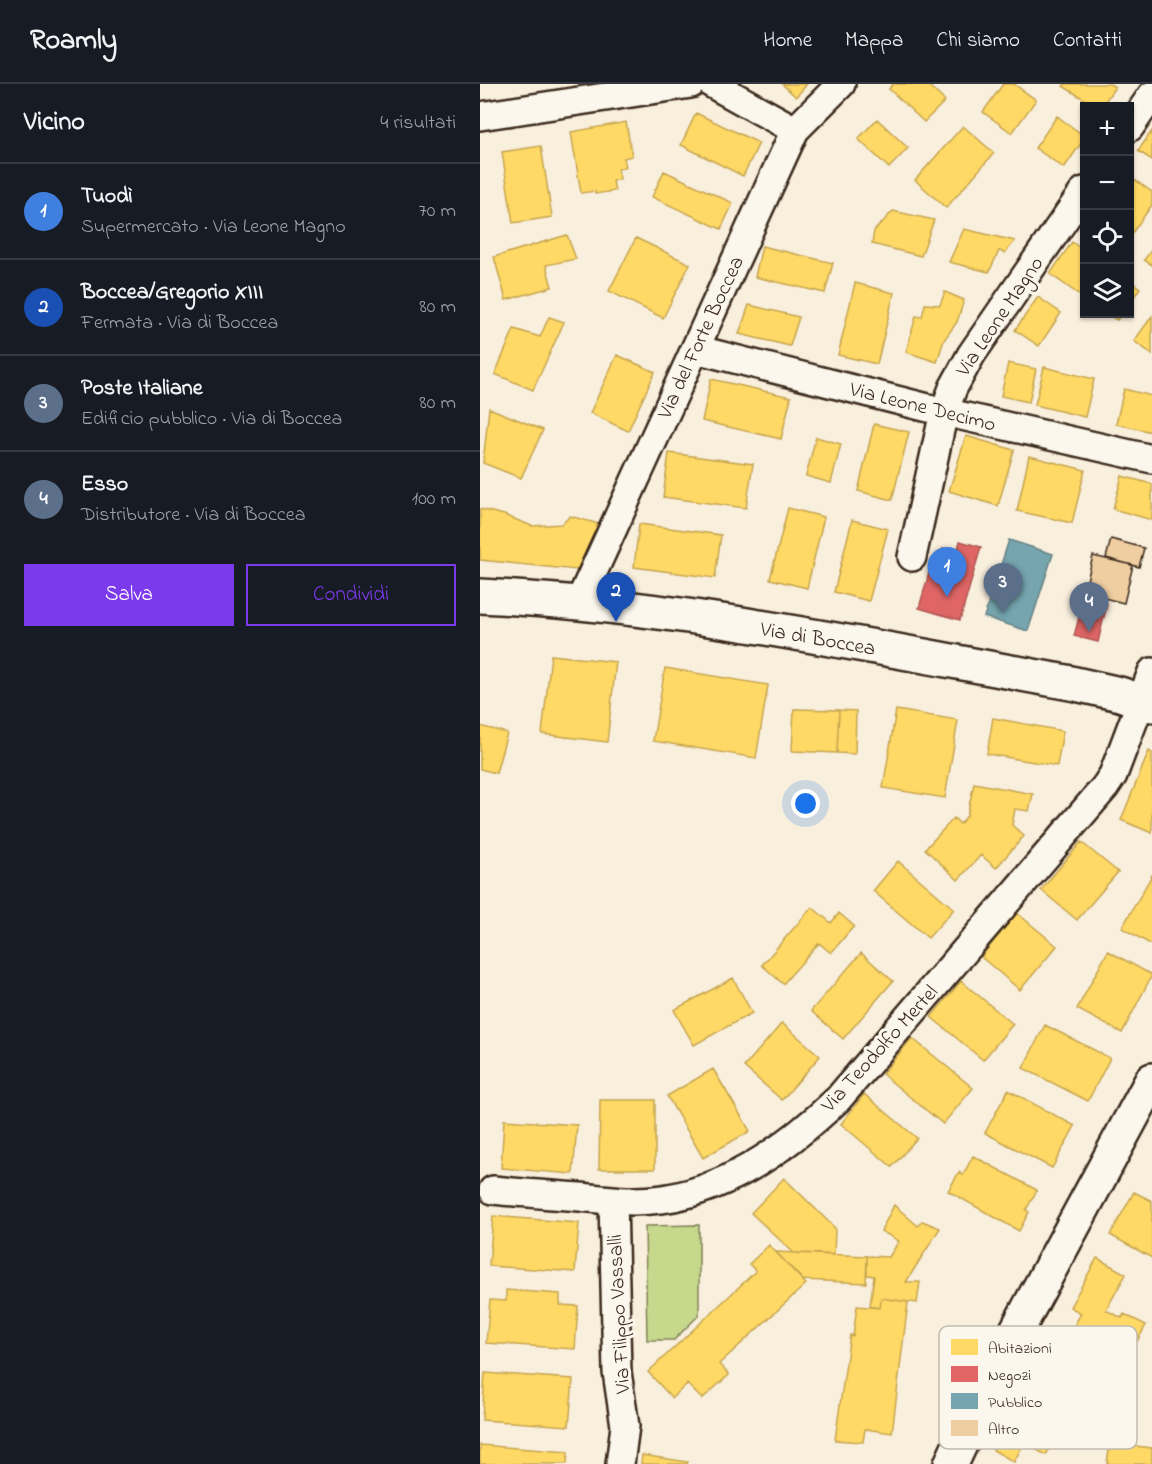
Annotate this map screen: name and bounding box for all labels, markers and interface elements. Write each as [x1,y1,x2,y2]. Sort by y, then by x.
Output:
text: Roamly [30,21,117,62]
text: Home [763,26,812,56]
text: Mappa [845,26,903,56]
text: Chi siamo [936,26,1020,56]
text: Contatti [1053,26,1122,56]
map controls [1080,102,1134,318]
button: + [1080,102,1134,156]
text: Vicino [24,104,85,142]
text: 4 risultati [380,109,456,138]
button: − [1080,156,1134,210]
text: Tuodì [81,181,133,213]
text: 1 [40,197,47,226]
text: 70 m [419,197,456,226]
button: locate [1080,210,1134,264]
text: Supermercato · Via Leone Magno [81,213,346,242]
street label: Via del Forte Boccea [650,251,753,425]
street label: Via Leone Magno [949,251,1054,385]
button: layers [1080,264,1134,318]
text: Boccea/Gregorio XIII [81,277,263,309]
text: 2 [39,293,48,322]
text: 80 m [419,293,456,322]
text: Fermata · Via di Boccea [81,309,278,338]
text: Poste Italiane [81,373,203,405]
street label: Via Leone Decimo [845,375,999,441]
text: 3 [39,389,48,418]
text: 80 m [419,389,456,418]
text: Edificio pubblico · Via di Boccea [81,405,342,434]
text: Esso [81,469,128,501]
text: 4 [39,485,48,514]
text: 100 m [412,485,456,514]
text: Distributore · Via di Boccea [81,501,305,530]
pin: 1 [928,548,966,597]
button: Salva [24,564,234,626]
button: Condividi [246,564,456,626]
pin: 3 [984,564,1022,613]
pin: 2 [596,572,636,622]
pin: 4 [1070,582,1108,632]
street label: Via di Boccea [757,615,878,665]
your location [791,789,820,818]
street label: Via Teodolfo Mertel [814,979,946,1121]
street label: Via Filippo Vassalli [601,1233,639,1395]
legend [939,1326,1137,1449]
text: Abitazioni [988,1337,1052,1361]
text: Negozi [988,1364,1031,1388]
text: Pubblico [988,1391,1042,1415]
text: Altro [988,1418,1019,1442]

